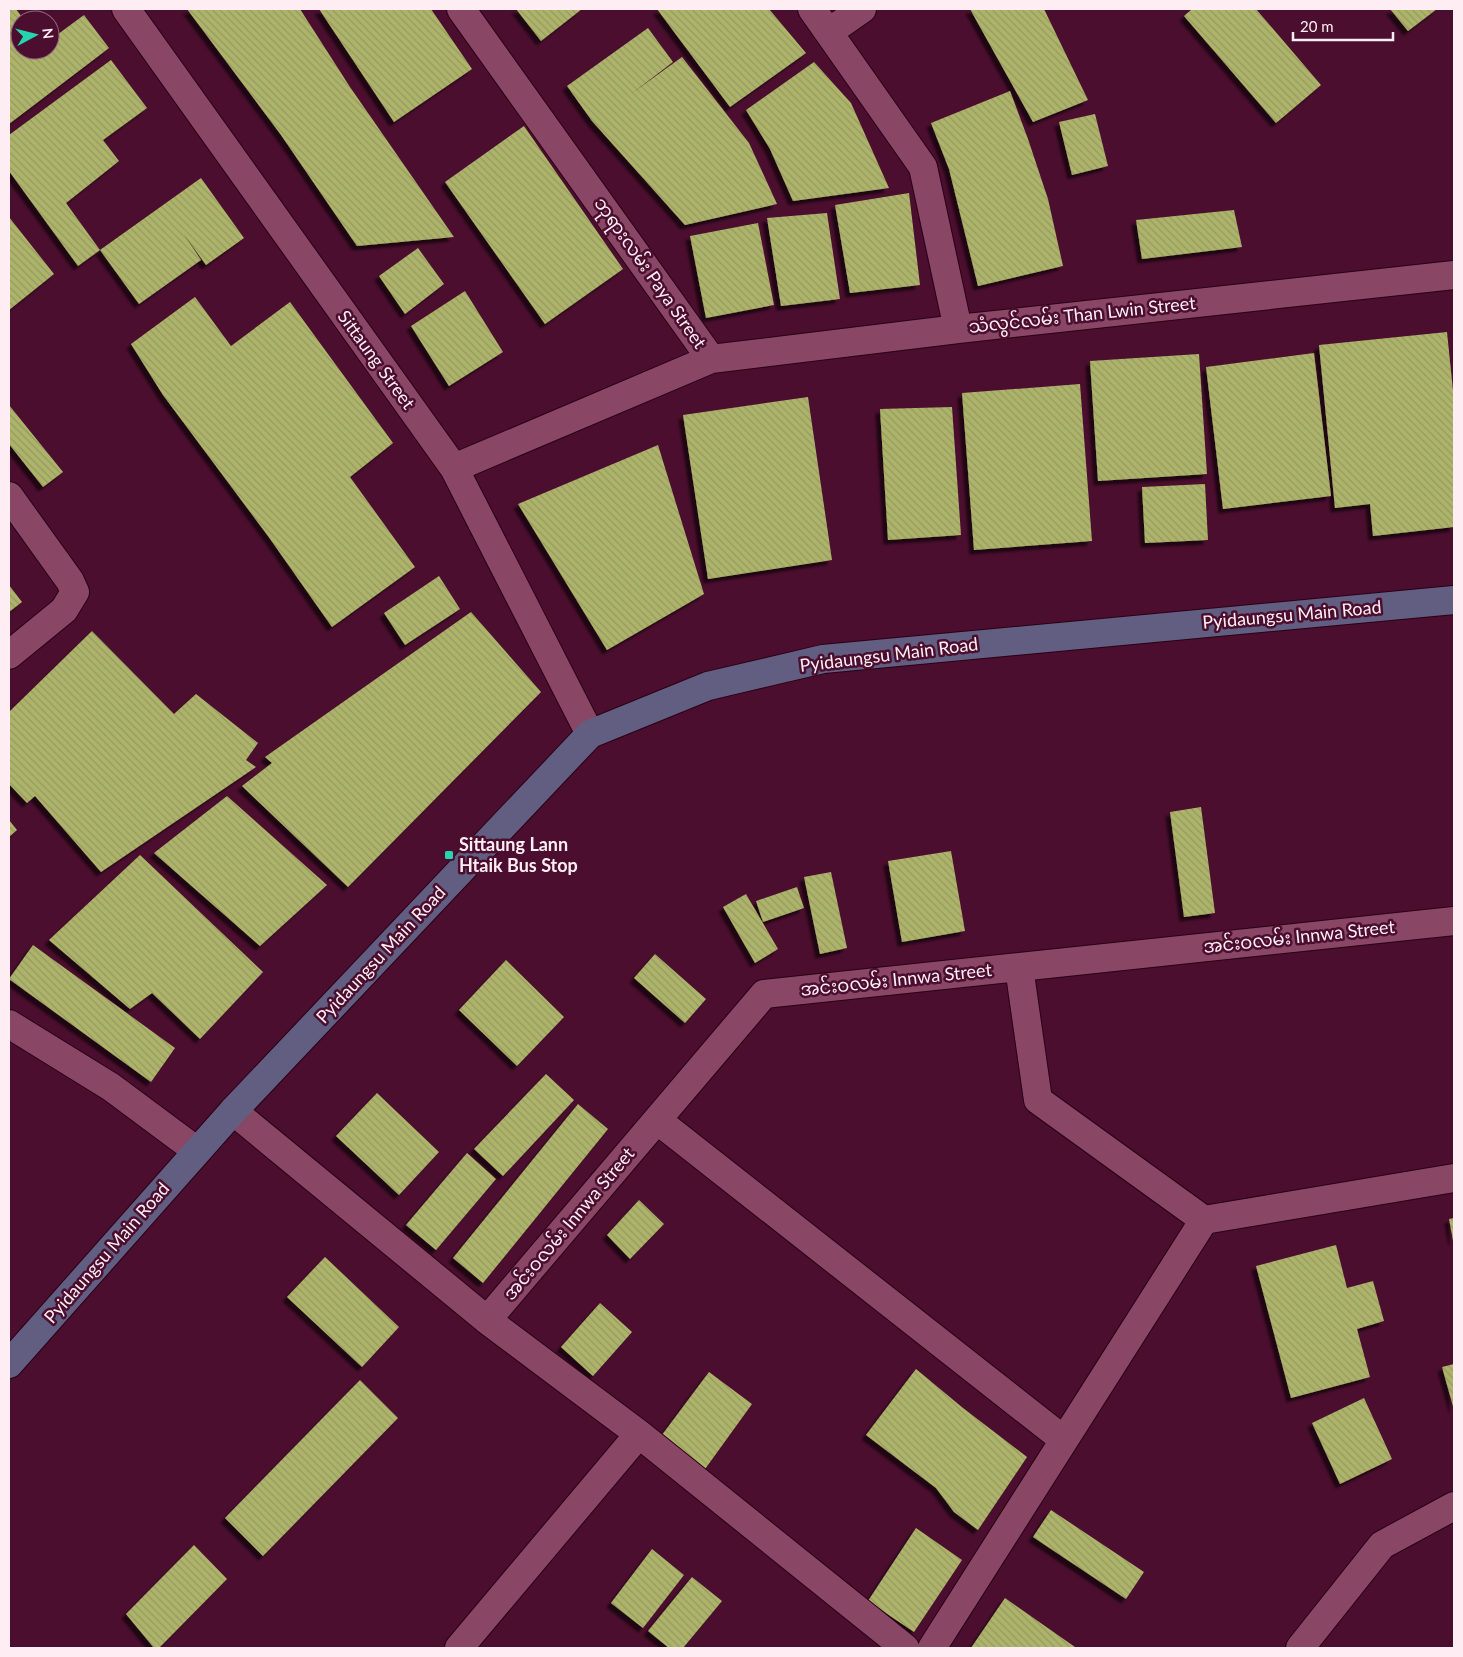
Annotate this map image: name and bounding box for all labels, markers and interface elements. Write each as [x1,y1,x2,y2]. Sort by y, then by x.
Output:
north arrow [10,10,60,60]
scale bar [1293,10,1393,42]
text: 20 m [1300,17,1334,35]
text: N [39,27,57,40]
street label: ဘုရားလမ်း Paya Street [586,192,712,356]
street label: သံလွင်လမ်း Than Lwin Street [967,290,1198,342]
street label: Sittaung Street [334,306,420,414]
street label: Pyidaungsu Main Road [1201,595,1382,633]
street label: Pyidaungsu Main Road [798,632,979,676]
place label: Sittaung Lann Htaik Bus Stop [459,833,578,876]
marker: Sittaung Lann Htaik Bus Stop [443,849,455,861]
street label: Pyidaungsu Main Road [311,881,450,1027]
street label: အင်းဝလမ်း Innwa Street [1202,914,1396,957]
street label: အင်းဝလမ်း Innwa Street [799,957,993,1000]
street label: အင်းဝလမ်း Innwa Street [497,1141,639,1304]
street label: Pyidaungsu Main Road [39,1177,173,1327]

